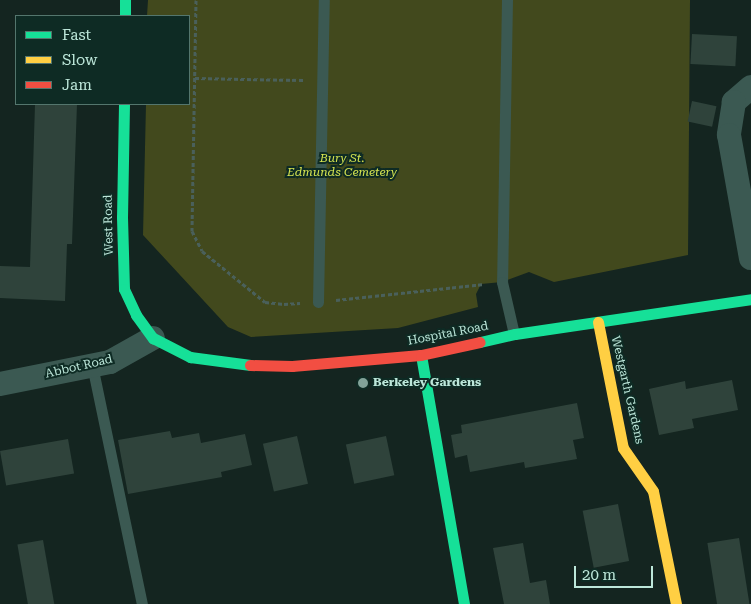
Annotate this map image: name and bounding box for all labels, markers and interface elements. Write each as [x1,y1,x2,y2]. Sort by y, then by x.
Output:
legend [15,15,190,105]
text: Fast [62,26,91,44]
text: Slow [62,51,97,69]
text: Jam [62,76,92,94]
park label: Bury St. Edmunds Cemetery [287,152,397,180]
street label: West Road [101,194,117,256]
street label: Hospital Road [407,319,489,349]
street label: Westgarth Gardens [608,335,646,445]
street label: Abbot Road [44,352,114,382]
place label: Berkeley Gardens [373,376,481,390]
marker: Berkeley Gardens [357,377,369,389]
scale bar [576,556,655,588]
text: 20 m [582,566,616,584]

